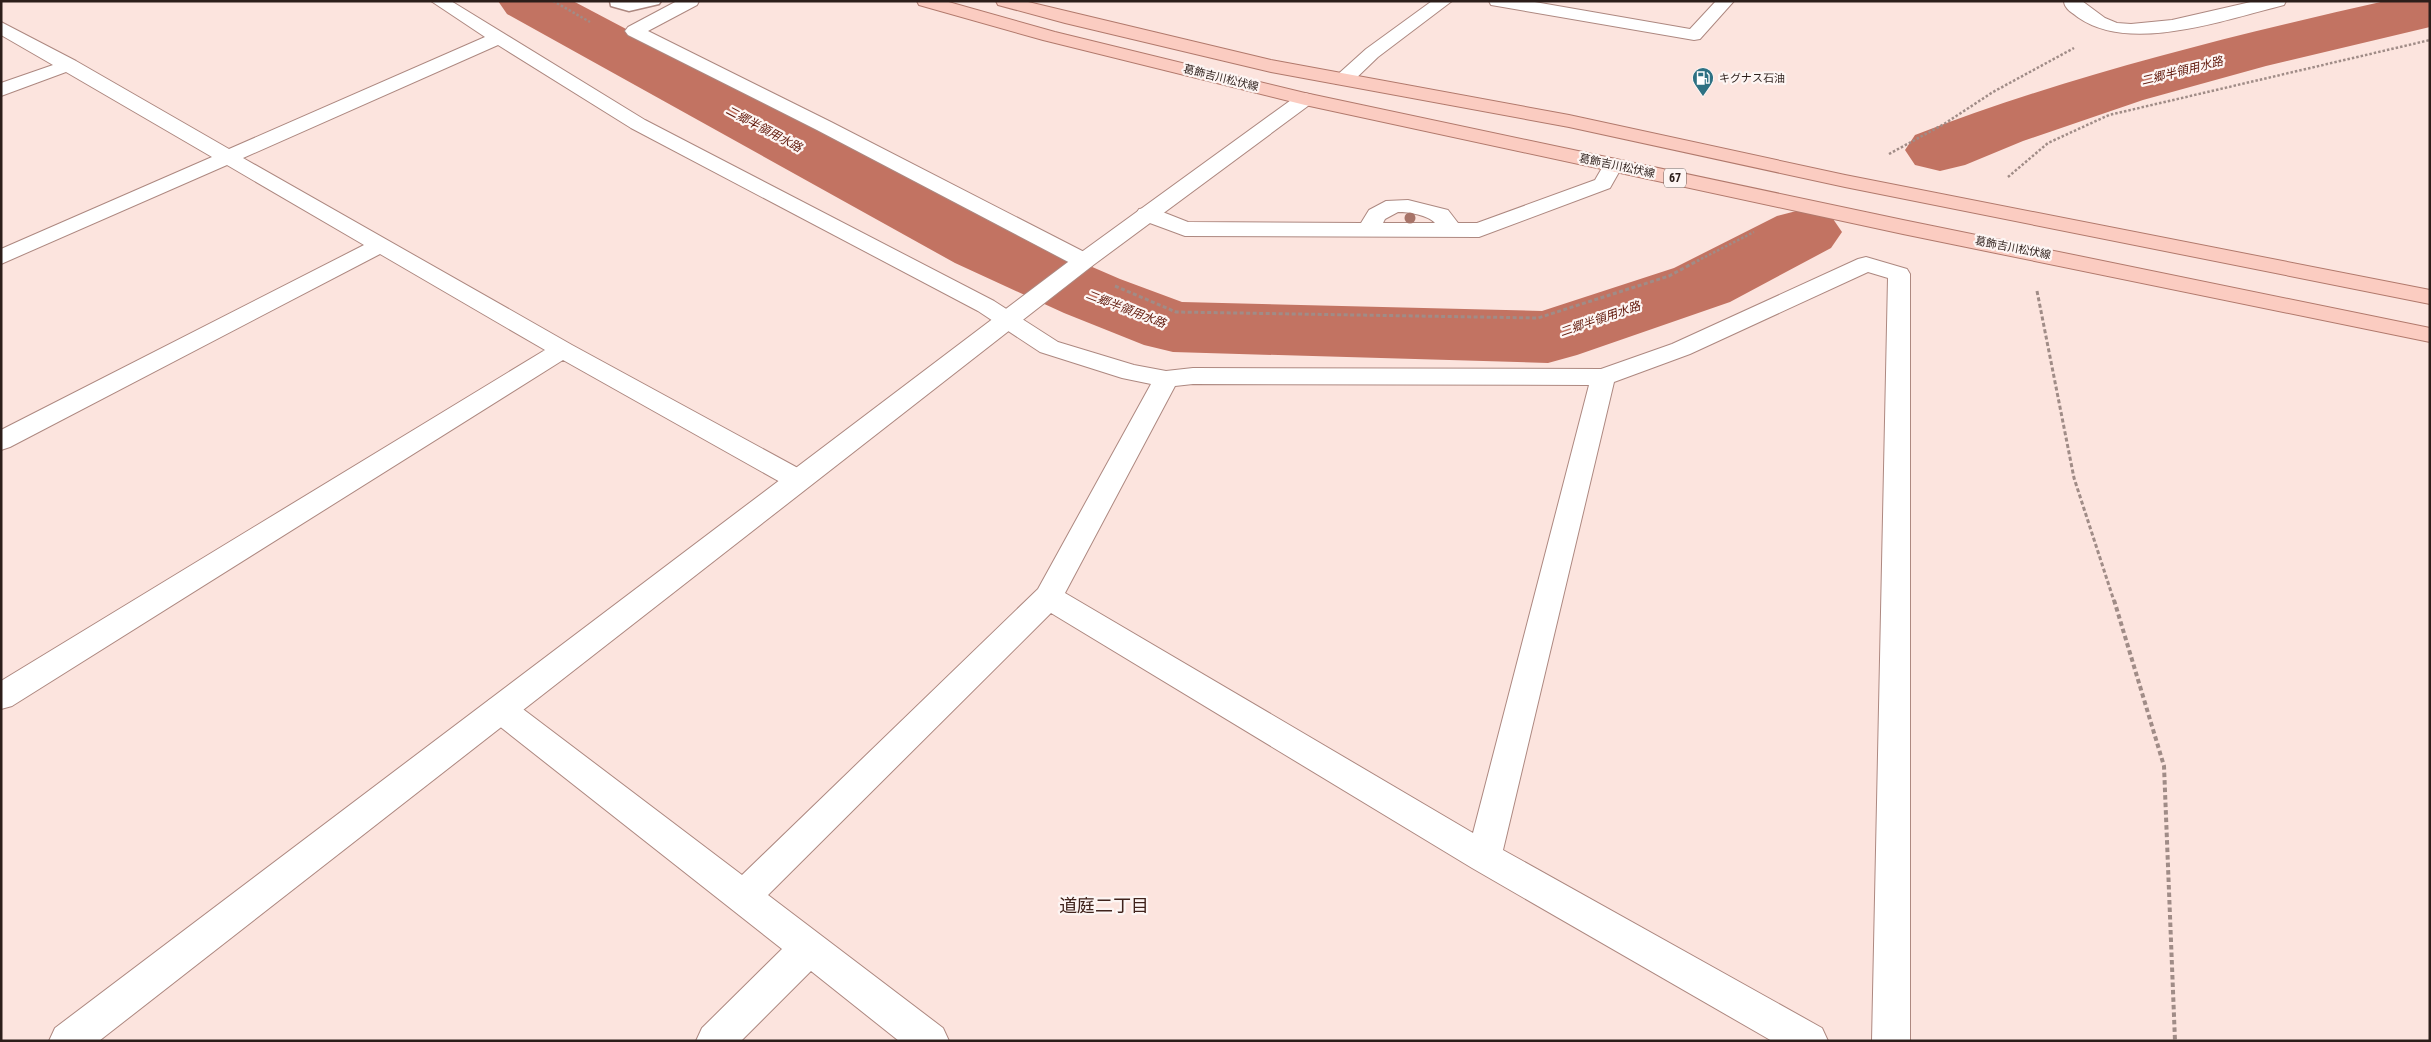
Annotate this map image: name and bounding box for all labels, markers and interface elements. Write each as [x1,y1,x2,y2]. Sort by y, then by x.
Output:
water label: 二郷半領用水路 [2140,54,2225,88]
street label: 葛飾吉川松伏線 [1182,62,1260,94]
fuel station icon: キグナス石油 [1691,66,1715,97]
place label: キグナス石油 [1719,72,1785,85]
water label: 二郷半領用水路 [724,103,805,155]
street label: 葛飾吉川松伏線 [1578,152,1656,180]
road number: 67 [1664,168,1686,188]
street label: 葛飾吉川松伏線 [1974,234,2052,262]
water label: 二郷半領用水路 [1084,287,1169,331]
water label: 二郷半領用水路 [1558,298,1643,339]
district label: 道庭二丁目 [1059,895,1149,916]

